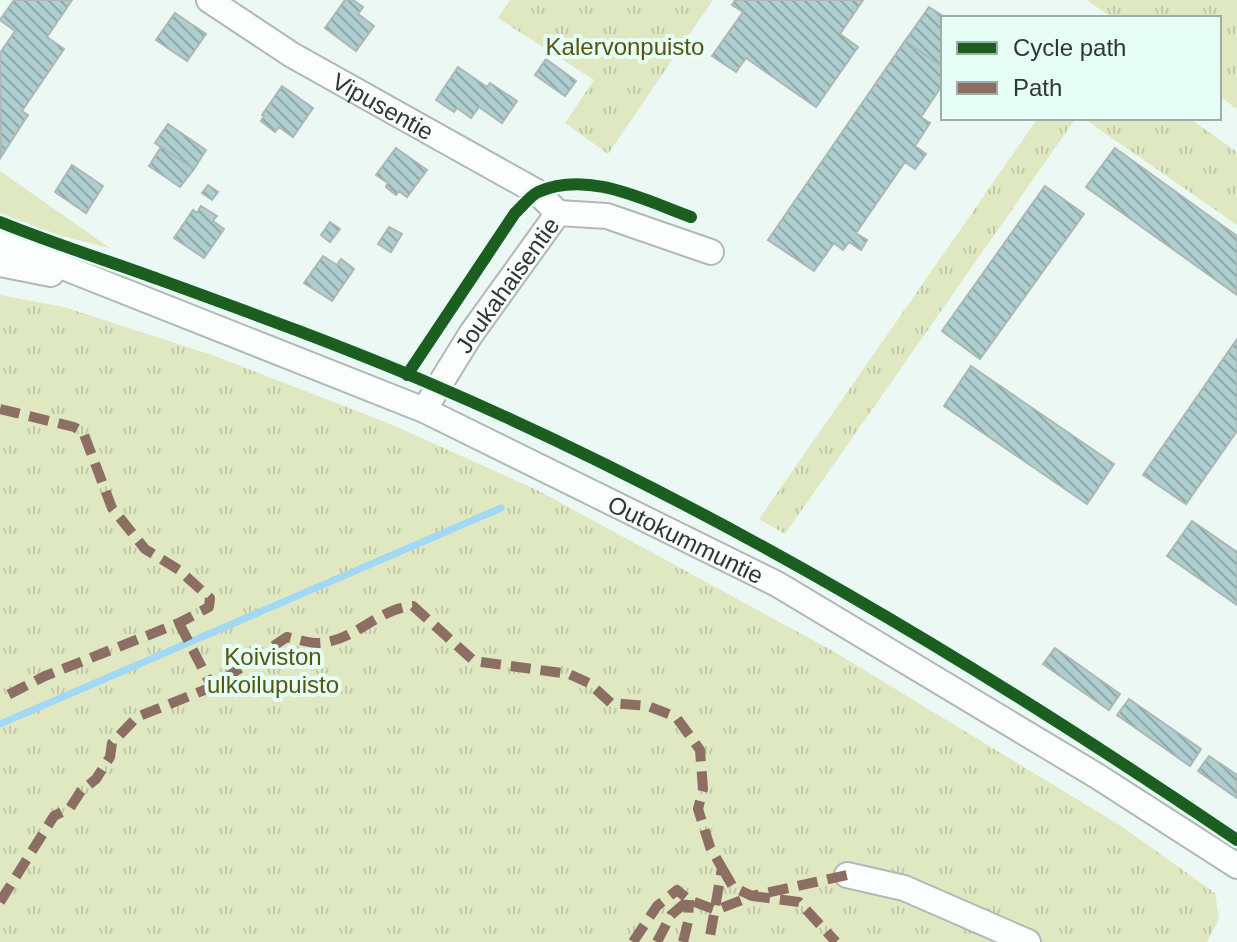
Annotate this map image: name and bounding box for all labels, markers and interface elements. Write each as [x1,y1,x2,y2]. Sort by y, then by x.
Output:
legend [941,16,1221,120]
park label: Kalervonpuisto [546,33,704,60]
text: Cycle path [1013,34,1126,61]
street label: Vipusentie [328,67,438,145]
text: Path [1013,74,1062,101]
street label: Joukahaisentie [449,212,564,358]
street label: Outokummuntie [604,489,768,589]
park label: Koiviston ulkoilupuisto [207,643,339,698]

